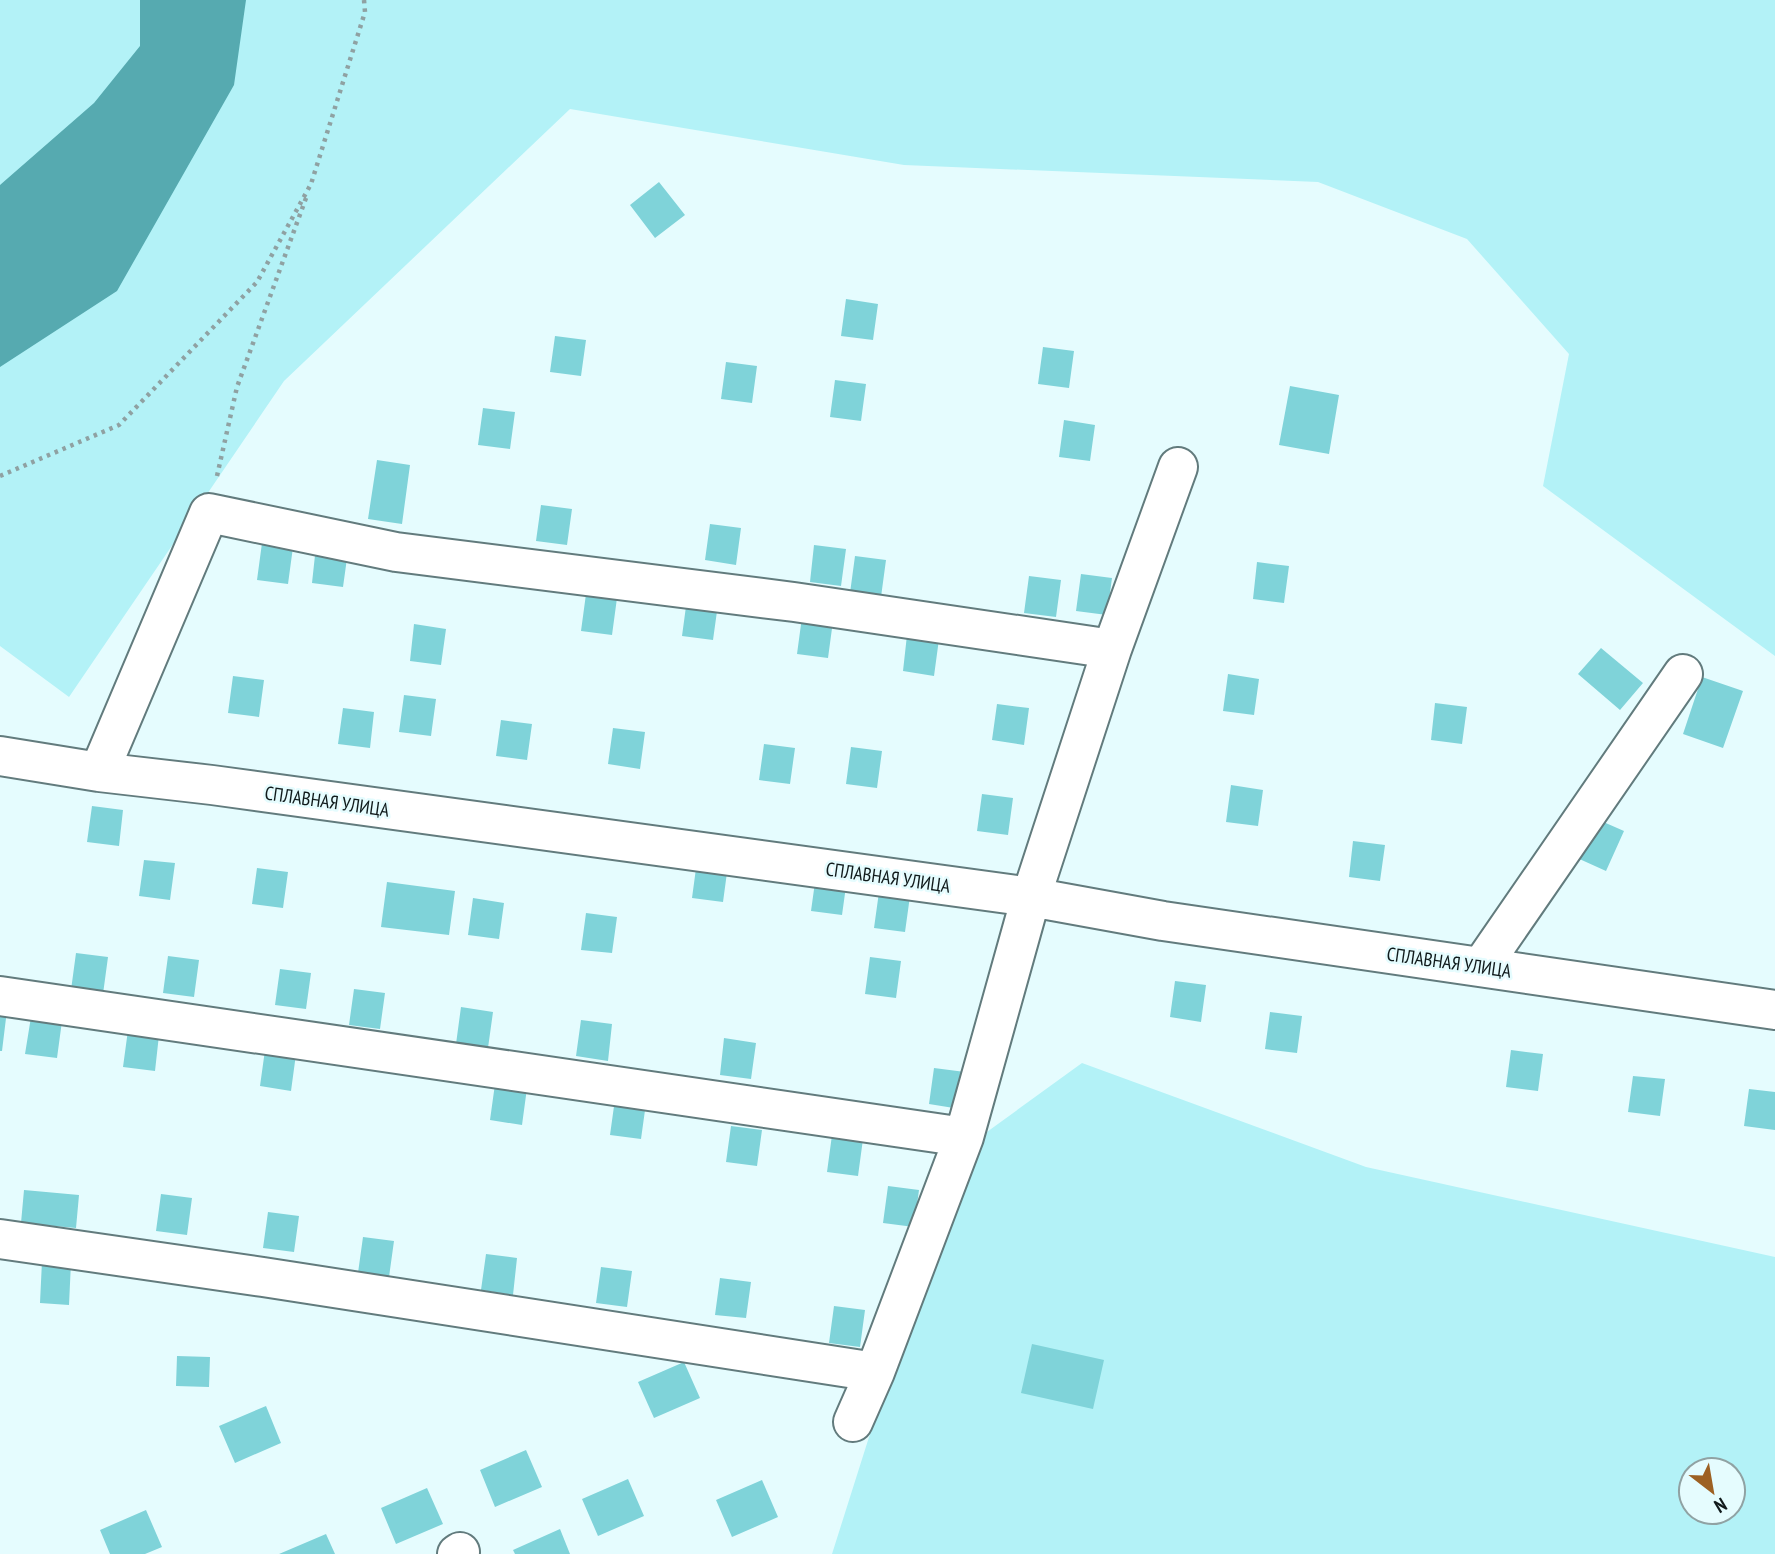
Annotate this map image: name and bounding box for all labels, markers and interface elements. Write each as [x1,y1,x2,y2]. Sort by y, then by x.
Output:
street label: СПЛАВНАЯ УЛИЦА [263,780,391,822]
street label: СПЛАВНАЯ УЛИЦА [824,856,952,898]
street label: СПЛАВНАЯ УЛИЦА [1385,941,1513,983]
north arrow [1677,1456,1747,1526]
text: N [1710,1493,1731,1519]

